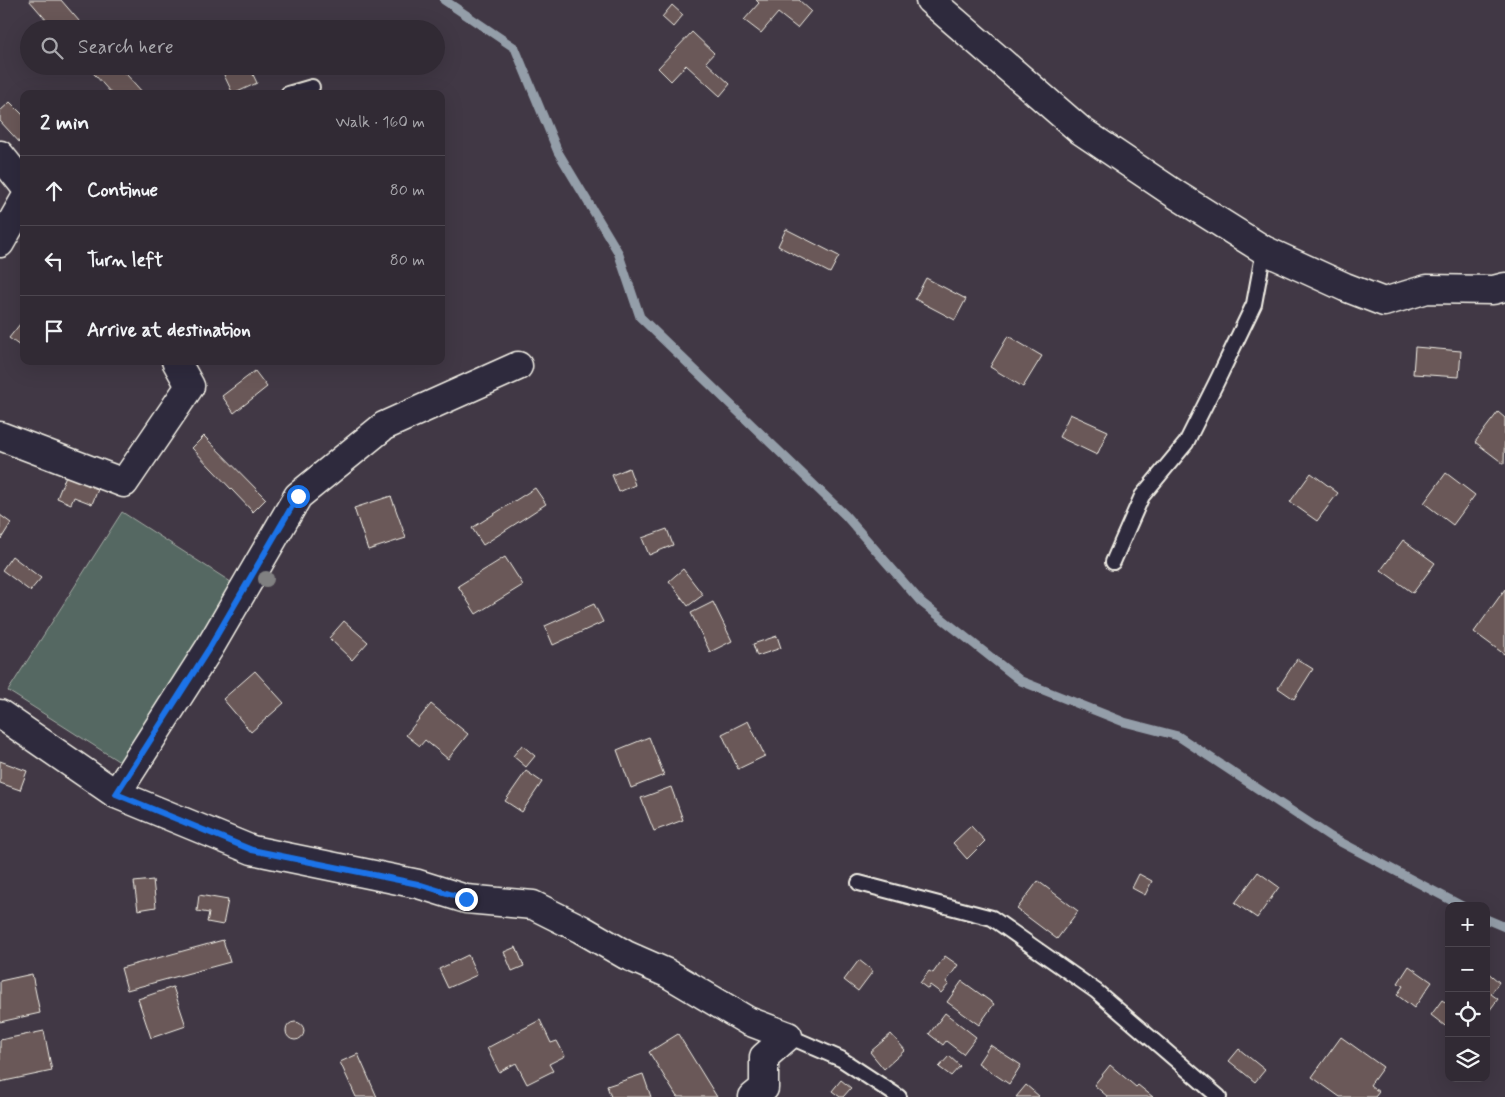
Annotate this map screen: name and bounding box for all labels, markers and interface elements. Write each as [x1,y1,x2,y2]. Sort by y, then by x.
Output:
search box [20,20,445,75]
icon: search [38,34,66,62]
text: Search here [78,35,174,60]
text: 2 min [40,109,89,137]
text: Walk · 160 m [335,112,425,133]
icon: ahead [40,177,68,205]
text: Continue [87,178,158,203]
text: 80 m [390,180,425,201]
icon: left [40,247,68,275]
text: Turn left [87,248,163,273]
text: 80 m [390,250,425,271]
icon: arrive [40,317,68,345]
text: Arrive at destination [87,318,251,343]
route start [287,485,310,508]
route end [455,888,478,911]
map controls [1445,902,1490,1082]
button: + [1445,902,1490,947]
button: − [1445,947,1490,992]
button: locate [1445,992,1490,1037]
button: layers [1445,1037,1490,1082]

